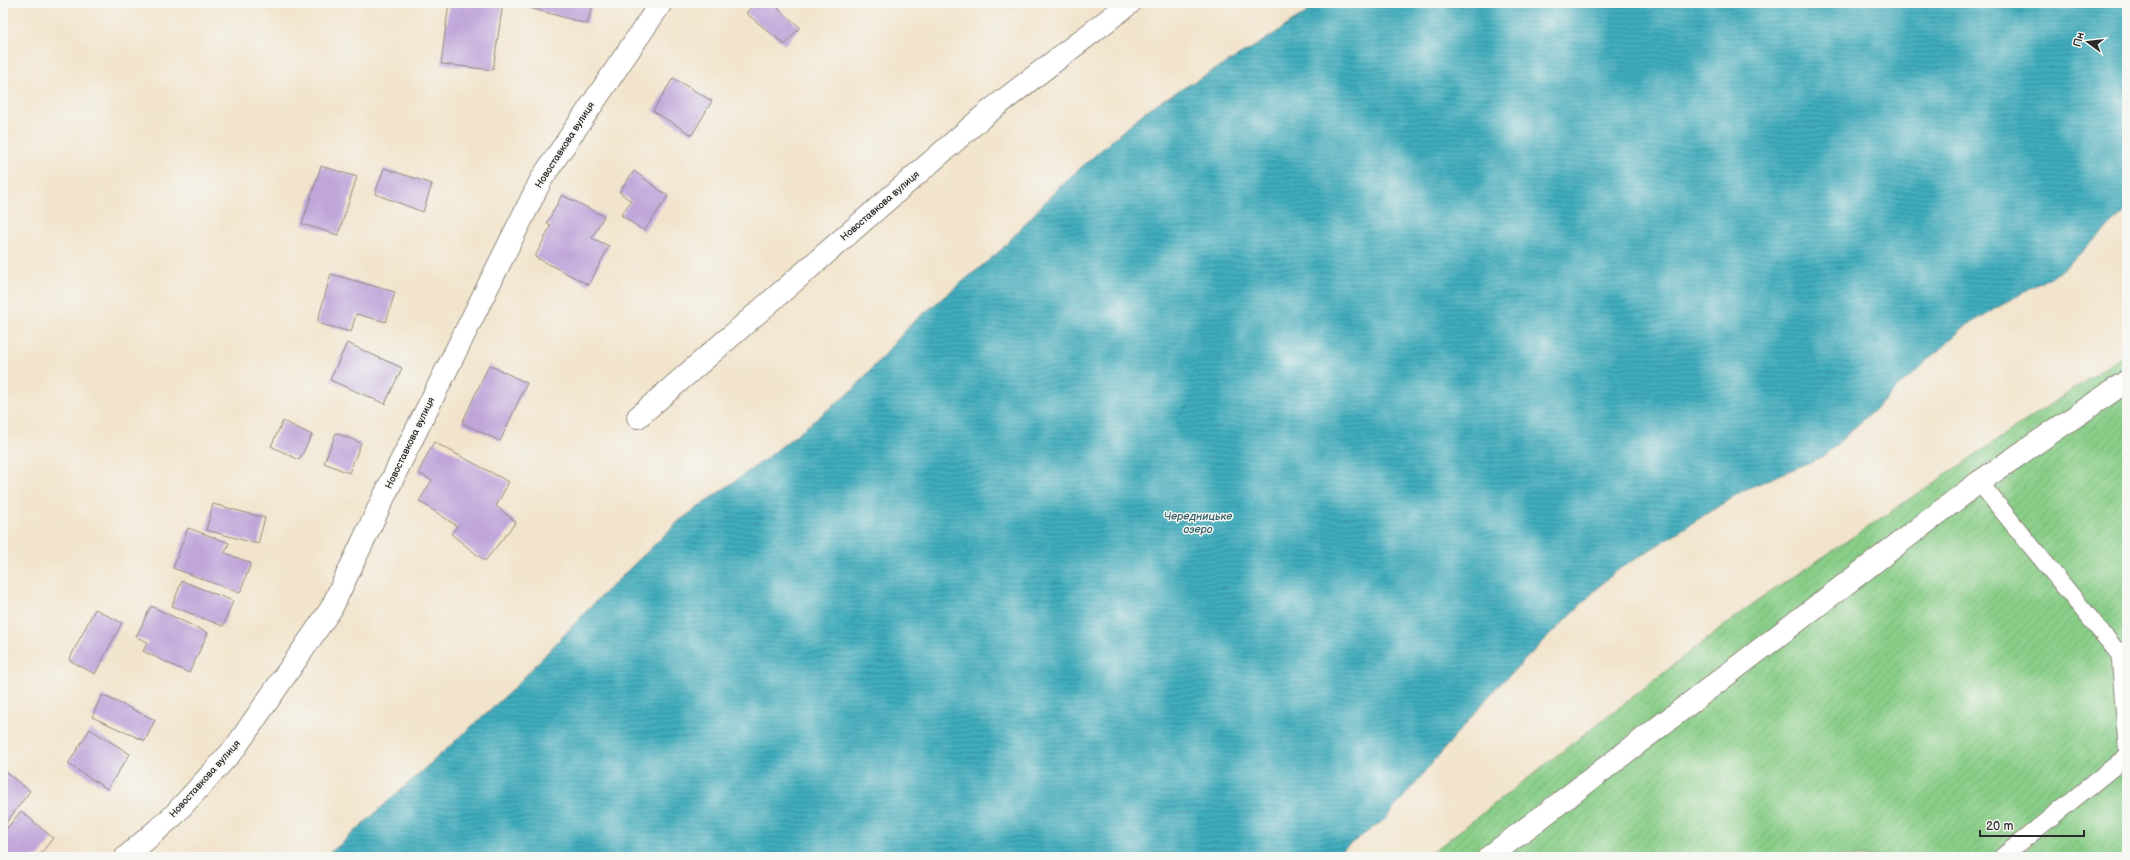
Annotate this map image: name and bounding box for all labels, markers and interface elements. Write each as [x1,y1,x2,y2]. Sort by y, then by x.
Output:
north arrow [2068,22,2108,62]
text: Пн [2071,31,2087,48]
street label: Новоставкова вулиця [533,99,598,190]
street label: Новоставкова вулиця [838,168,922,243]
street label: Новоставкова вулиця [383,395,438,491]
water label: Чередницьке озеро [1164,510,1233,536]
street label: Новоставкова вулиця [167,737,243,820]
scale bar [1980,812,2084,838]
text: 20 m [1986,819,2013,834]

